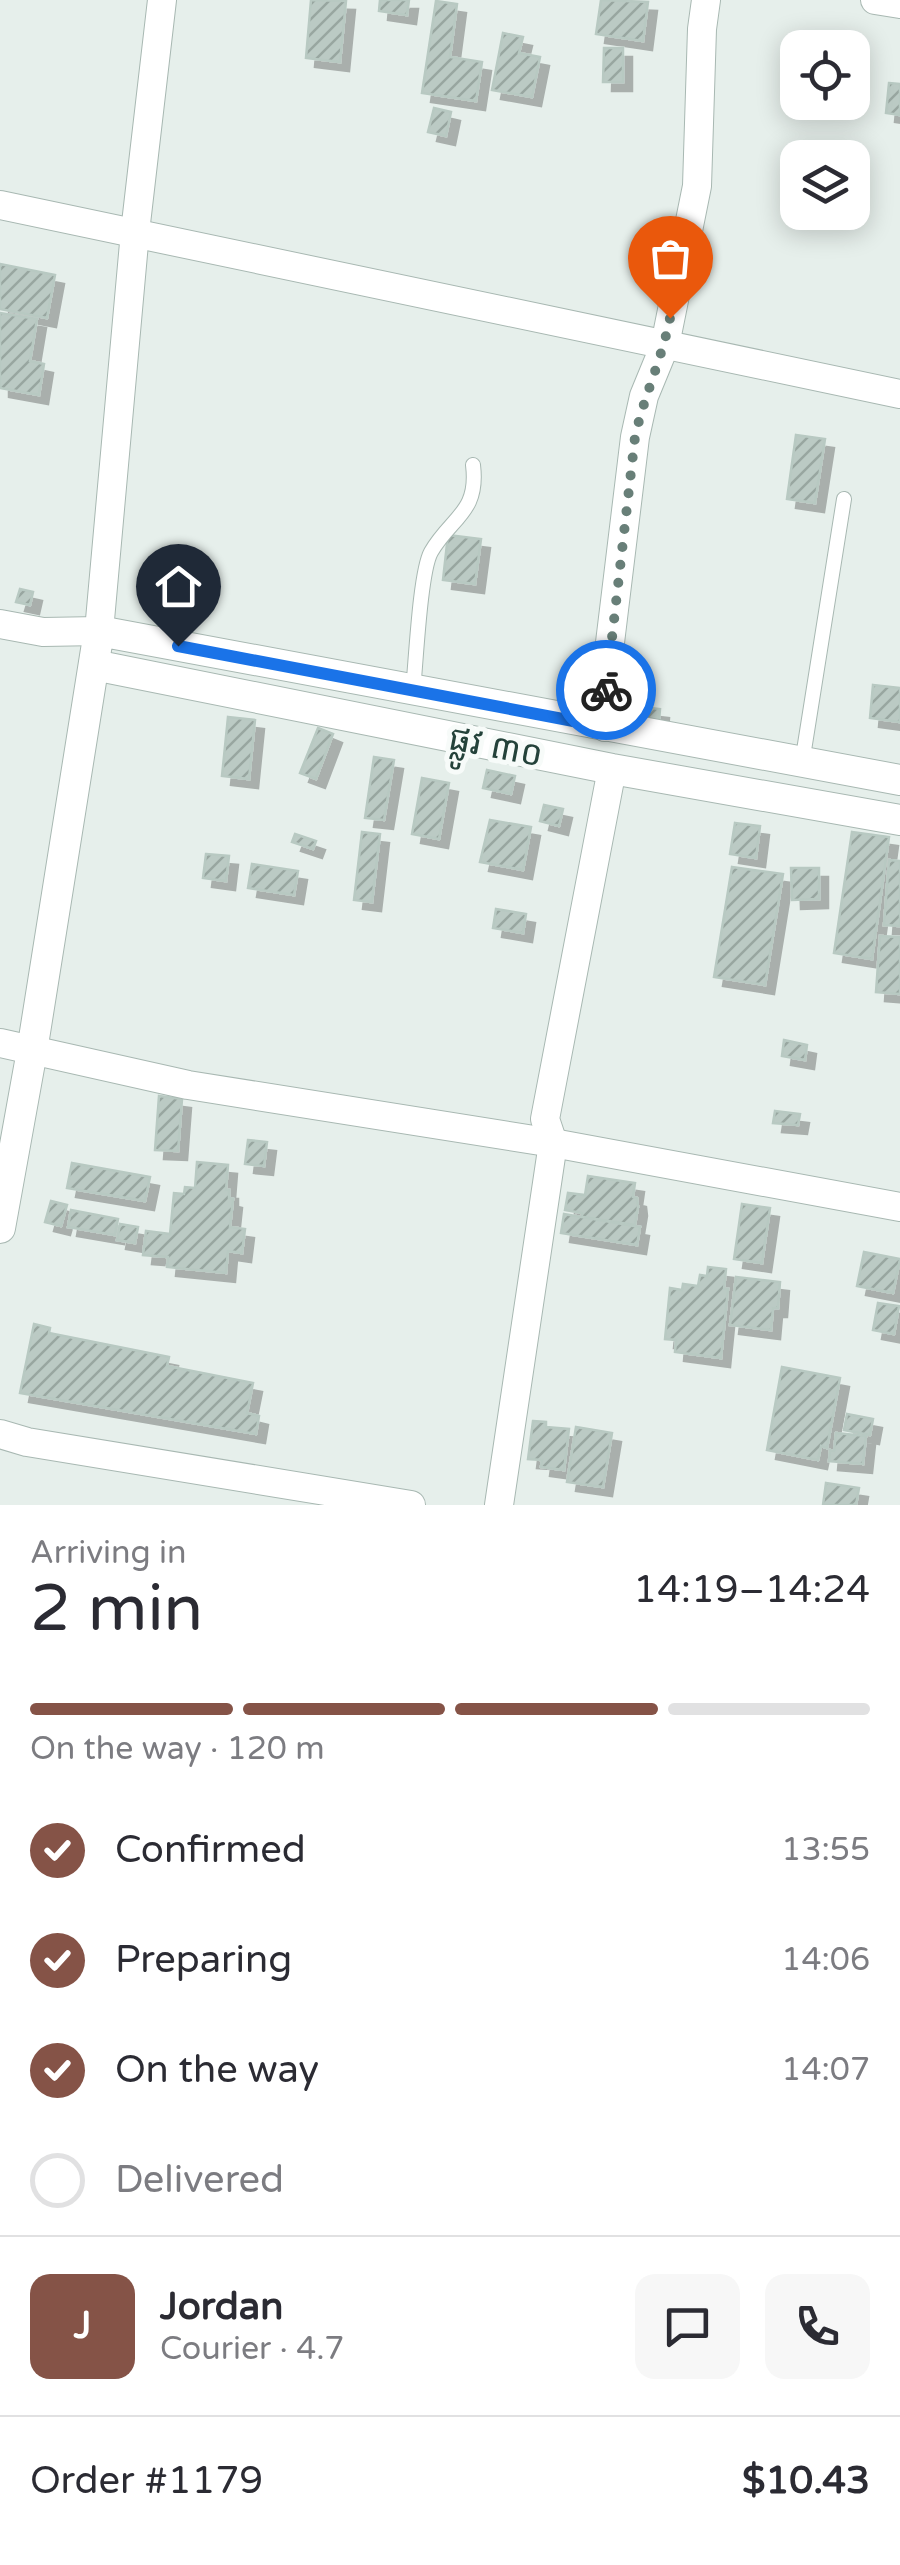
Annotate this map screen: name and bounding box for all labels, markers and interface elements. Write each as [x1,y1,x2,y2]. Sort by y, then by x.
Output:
map controls [780,30,870,230]
button: locate [780,30,870,120]
button: layers [780,140,870,230]
pin [628,216,713,319]
icon: bag [643,231,698,286]
pin [136,544,221,647]
icon: home [151,559,206,614]
courier [556,640,656,740]
icon: bike [579,663,634,718]
street label: ផ្លូវ ៣០ [443,717,546,786]
text: Arriving in [30,1534,187,1572]
text: 14:19–14:24 [633,1567,870,1613]
text: 2 min [30,1570,203,1649]
text: On the way · 120 m [30,1730,325,1768]
icon: check [30,1823,85,1878]
text: Confirmed [115,1827,306,1873]
text: 13:55 [781,1831,870,1869]
icon: check [30,1933,85,1988]
text: Preparing [115,1937,292,1983]
text: 14:06 [781,1941,870,1979]
icon: check [30,2043,85,2098]
text: On the way [115,2047,319,2093]
text: 14:07 [781,2051,870,2089]
text: Delivered [115,2157,284,2203]
button: chat [635,2274,740,2379]
button: phone [765,2274,870,2379]
text: Jordan [160,2284,283,2330]
text: J [74,2303,91,2349]
text: Courier · 4.7 [160,2330,344,2368]
text: Order #1179 [30,2458,263,2504]
text: $10.43 [742,2458,870,2504]

